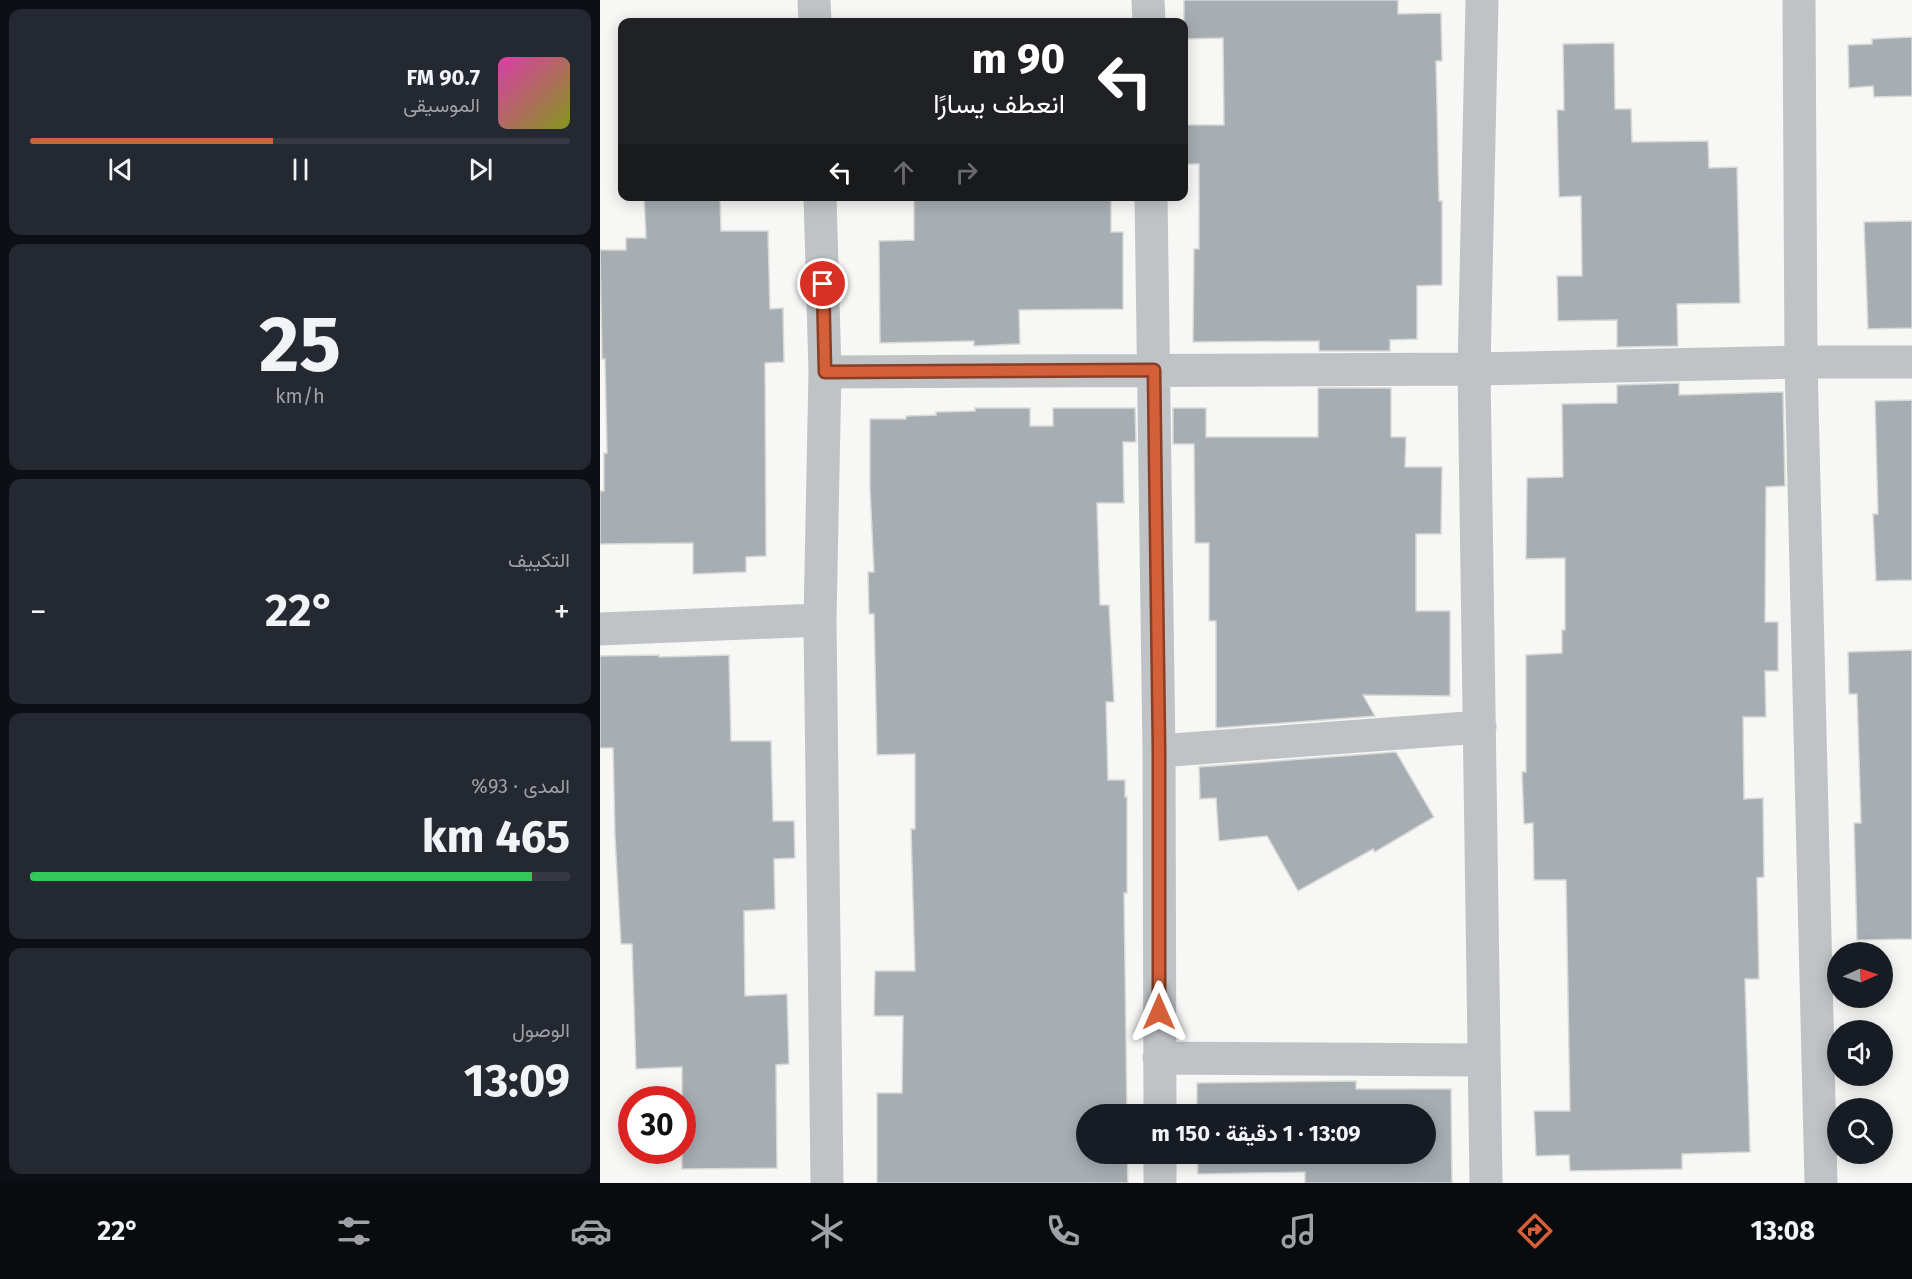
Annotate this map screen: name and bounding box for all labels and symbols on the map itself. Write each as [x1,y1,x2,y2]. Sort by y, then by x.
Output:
pin [797,258,848,309]
north arrow [1827,942,1893,1008]
position arrow [1127,980,1191,1044]
speed limit sign: 30 [618,1086,696,1164]

